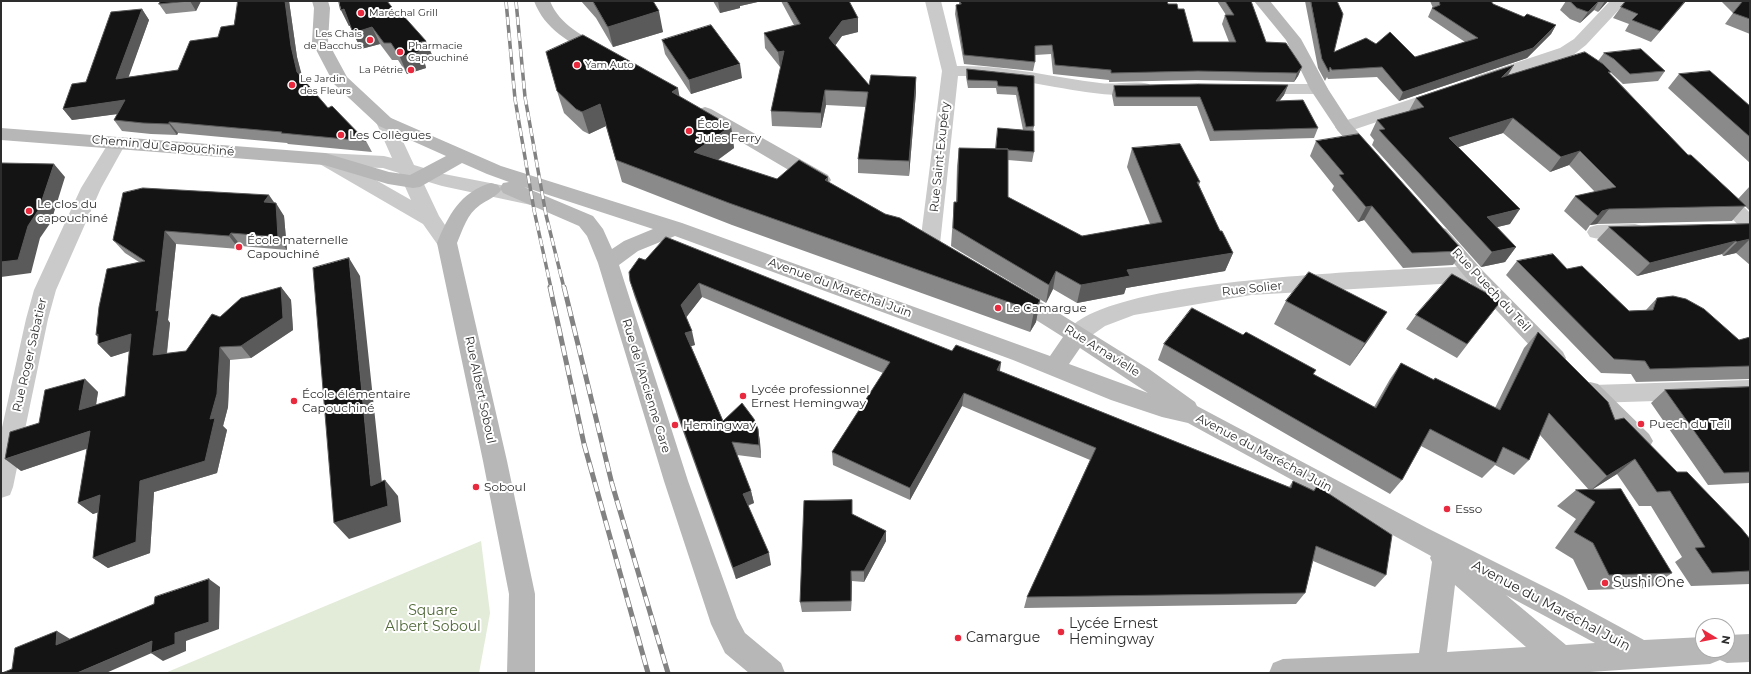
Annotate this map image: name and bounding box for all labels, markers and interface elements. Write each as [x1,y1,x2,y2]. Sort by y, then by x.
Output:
place label: Maréchal Grill [369,7,438,19]
marker: Maréchal Grill [356,8,366,18]
place label: Les Chais de Bacchus [304,28,362,52]
marker: Les Chais de Bacchus [365,35,375,45]
place label: Pharmacie Capouchiné [408,40,468,64]
marker: Pharmacie Capouchiné [395,47,405,57]
place label: Yam Auto [585,59,634,71]
marker: Yam Auto [572,60,582,70]
place label: La Pétrie [359,64,403,76]
marker: La Pétrie [406,65,416,75]
place label: Le Jardin des Fleurs [300,73,351,96]
marker: Le Jardin des Fleurs [287,80,297,90]
street label: Rue Saint-Exupéry [927,101,953,213]
place label: École Jules Ferry [697,117,761,145]
marker: École Jules Ferry [684,126,694,136]
place label: Les Collègues [349,128,431,142]
marker: Les Collègues [336,130,346,140]
street label: Chemin du Capouchiné [91,133,235,159]
place label: Le clos du capouchiné [37,197,108,225]
marker: Le clos du capouchiné [24,206,34,216]
place label: École maternelle Capouchiné [247,233,348,261]
marker: École maternelle Capouchiné [234,242,244,252]
street label: Rue Puech du Teil [1449,246,1533,334]
street label: Avenue du Maréchal Juin [766,255,914,321]
street label: Rue Solier [1221,279,1283,299]
street label: Rue Roger Sabatier [10,297,50,413]
place label: Le Camargue [1006,301,1087,315]
marker: Le Camargue [993,303,1003,313]
street label: Rue de l'Ancienne Gare [619,317,673,455]
street label: Rue Arnavielle [1062,322,1142,380]
street label: Rue Albert Soboul [462,335,498,445]
place label: Lycée professionnel Ernest Hemingway [751,382,869,410]
place label: École élémentaire Capouchiné [302,387,410,415]
marker: Lycée professionnel Ernest Hemingway [738,391,748,401]
marker: École élémentaire Capouchiné [289,396,299,406]
street label: Avenue du Maréchal Juin [1194,411,1334,495]
place label: Puech du Teil [1649,417,1730,431]
place label: Hemingway [683,418,756,432]
marker: Puech du Teil [1636,419,1646,429]
marker: Hemingway [670,420,680,430]
place label: Soboul [484,480,526,494]
marker: Soboul [471,482,481,492]
place label: Esso [1455,502,1482,516]
marker: Esso [1442,504,1452,514]
street label: Avenue du Maréchal Juin [1469,557,1633,655]
place label: Sushi One [1613,575,1684,591]
marker: Sushi One [1600,578,1610,588]
park label: Square Albert Soboul [385,603,481,636]
place label: Lycée Ernest Hemingway [1069,616,1158,648]
north arrow [1695,618,1735,658]
marker: Lycée Ernest Hemingway [1056,627,1066,637]
place label: Camargue [966,630,1040,646]
marker: Camargue [953,633,963,643]
text: N [1718,634,1733,645]

